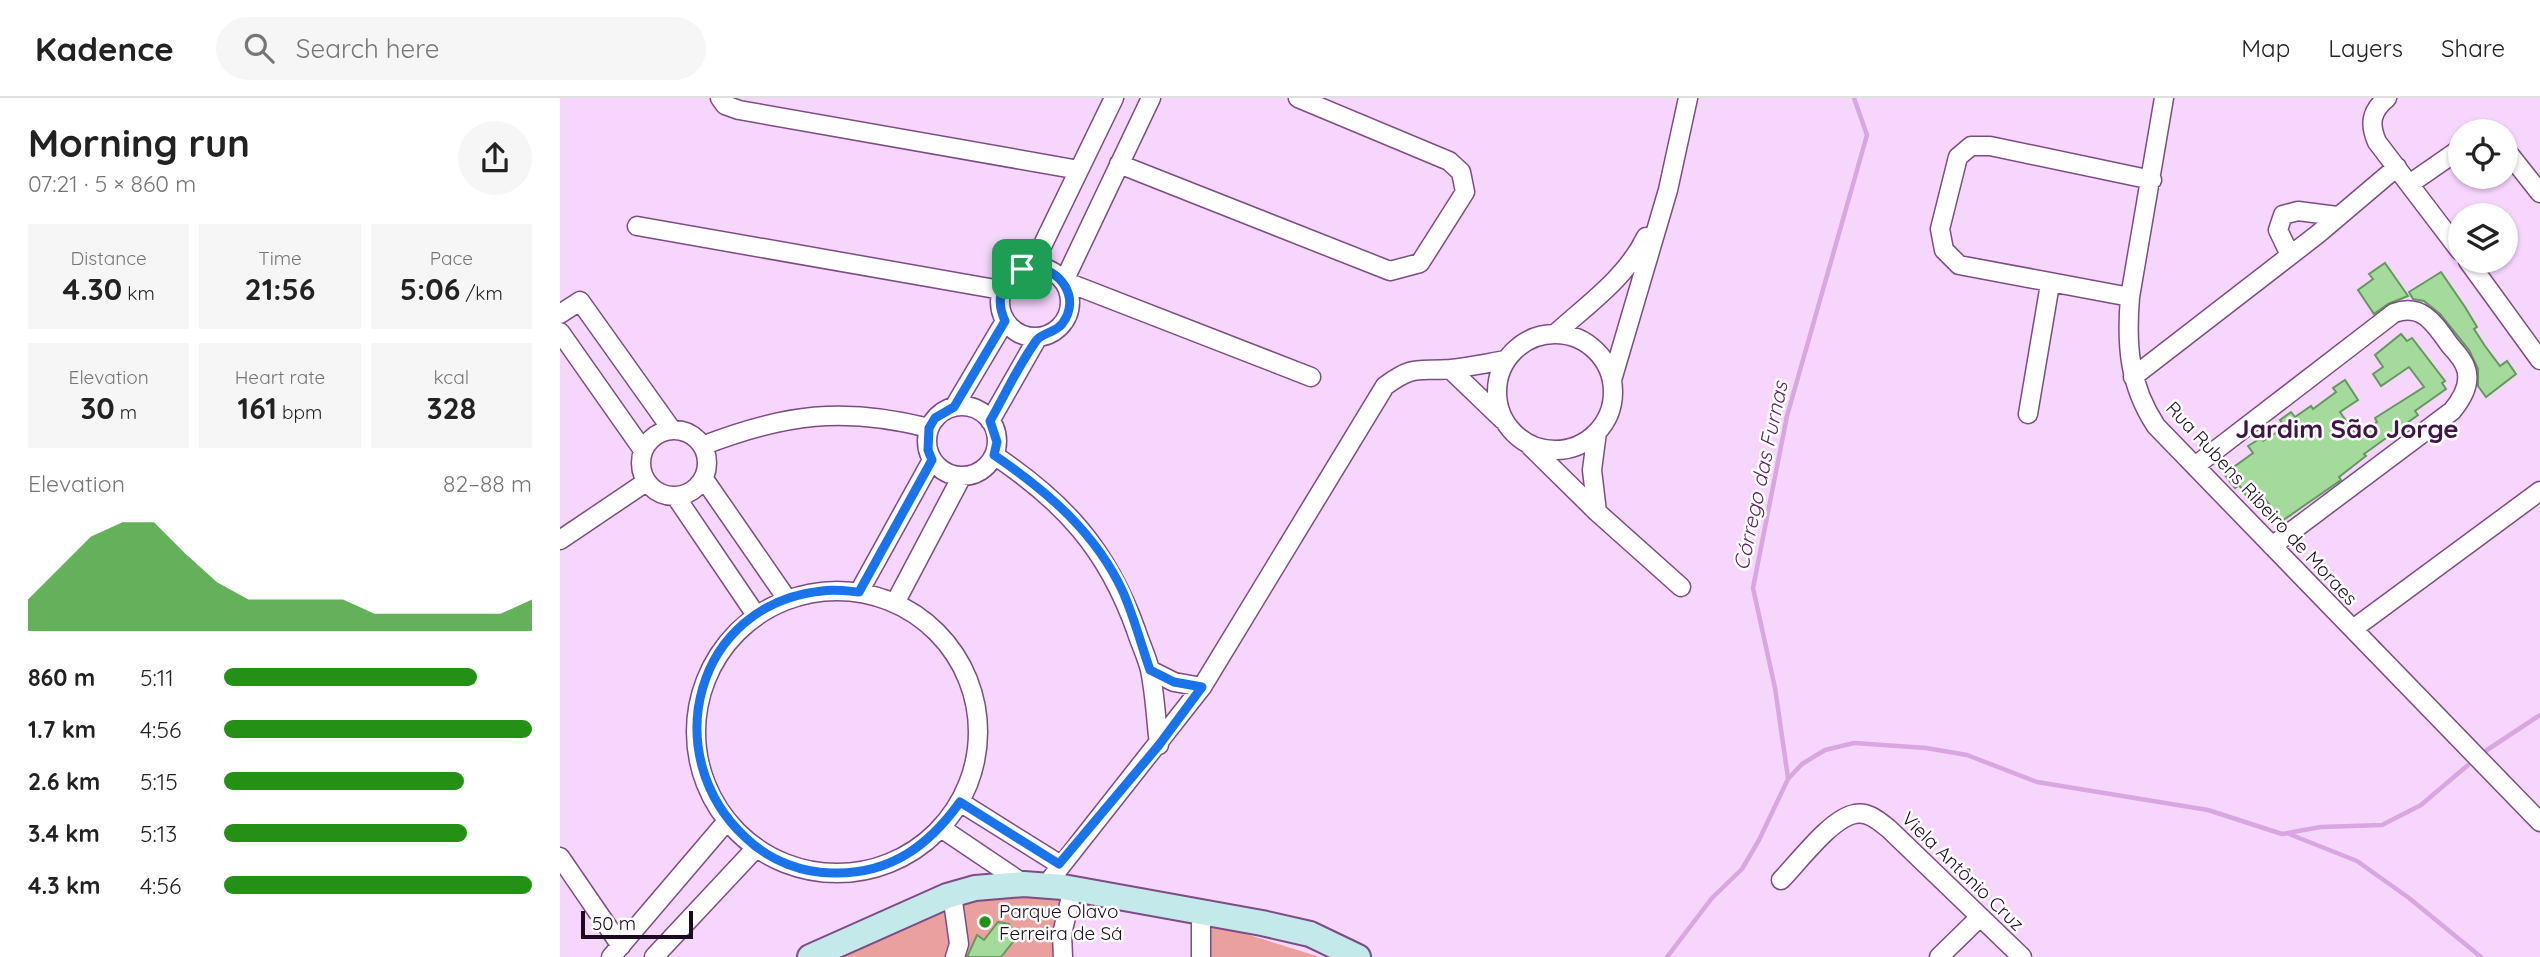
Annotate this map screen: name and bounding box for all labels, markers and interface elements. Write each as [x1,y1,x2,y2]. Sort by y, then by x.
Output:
search box [216,17,706,80]
text: Kadence [35,28,174,69]
icon: search [240,29,278,67]
text: Search here [296,32,439,65]
text: Map [2241,33,2290,63]
text: Layers [2328,33,2403,63]
text: Share [2441,33,2505,63]
text: Morning run [28,119,250,167]
map controls [2448,119,2518,273]
button: locate [2448,119,2518,189]
button: share [458,121,532,195]
text: 07:21 · 5 × 860 m [28,169,196,198]
button: layers [2448,203,2518,273]
pin [992,239,1052,299]
text: Distance [71,246,147,270]
text: Time [258,246,302,270]
text: Pace [430,246,473,270]
icon: arrive [1003,250,1041,288]
text: 4.30 [63,270,122,308]
text: 21:56 [245,270,315,308]
text: 5:06 [400,270,460,308]
text: km [122,281,155,305]
text: /km [460,281,503,305]
text: Elevation [69,365,149,389]
text: Heart rate [235,365,325,389]
text: kcal [434,365,469,389]
water label: Córrego das Furnas [1727,378,1793,573]
text: 30 [80,389,115,427]
text: 161 [238,389,277,427]
text: 328 [427,389,476,427]
street label: Rua Rubens Ribeiro de Moraes [2161,396,2363,610]
text: m [115,400,137,424]
text: bpm [277,400,322,424]
district label: Jardim São Jorge [2235,412,2459,445]
text: Elevation [28,469,125,498]
text: 82–88 m [443,469,532,498]
text: 860 m [28,663,95,692]
text: 5:11 [140,663,174,692]
text: 1.7 km [28,715,96,744]
text: 4:56 [140,715,181,744]
text: 2.6 km [28,767,100,796]
text: 5:15 [140,767,178,796]
street label: Viela Antônio Cruz [1897,806,2029,936]
text: 3.4 km [28,819,100,848]
text: 5:13 [140,819,177,848]
text: 4.3 km [28,871,100,900]
text: 4:56 [140,871,181,900]
place label: Parque Olavo Ferreira de Sá [999,899,1123,945]
scale bar [581,908,693,940]
text: 50 m [592,911,636,935]
marker: Parque Olavo Ferreira de Sá [977,914,993,930]

